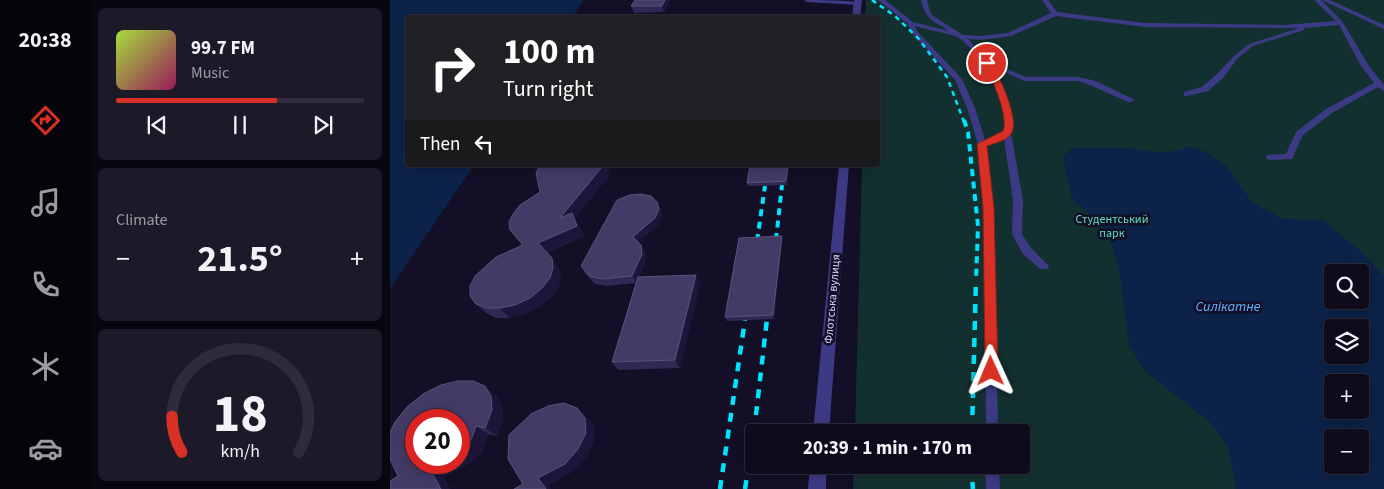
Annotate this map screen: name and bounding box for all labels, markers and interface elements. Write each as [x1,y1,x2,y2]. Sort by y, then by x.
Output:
text: 20:38 [18,24,72,56]
text: 100 m [503,27,595,77]
text: 99.7 FM [191,35,255,62]
icon: right [420,35,485,100]
pin [966,42,1008,84]
icon: arrive [973,49,1001,77]
text: Music [191,62,229,84]
text: Turn right [503,73,593,105]
icon: directions [28,103,63,138]
icon: previous [143,111,171,139]
icon: pause [226,111,254,139]
icon: next [309,111,337,139]
icon: left [470,130,498,158]
text: Then [420,131,460,158]
icon: music [28,185,63,220]
text: Climate [116,209,167,231]
park label: Студентський парк [1076,211,1148,242]
text: 21.5° [197,232,283,286]
text: − [116,239,130,279]
text: + [350,239,364,279]
street label: Флотська вулиця [820,254,845,345]
map controls [1324,264,1369,474]
button: search [1324,264,1369,309]
icon: phone [28,267,63,302]
water label: Силікатне [1196,297,1261,317]
button: layers [1324,319,1369,364]
position arrow [964,344,1016,396]
icon: climate [28,349,63,384]
button: + [1324,374,1369,419]
text: 18 [213,378,267,452]
speed limit sign: 20 [405,409,470,474]
button: − [1324,429,1369,474]
icon: car [28,431,63,466]
text: 20:39 · 1 min · 170 m [803,435,972,462]
text: km/h [220,439,260,464]

